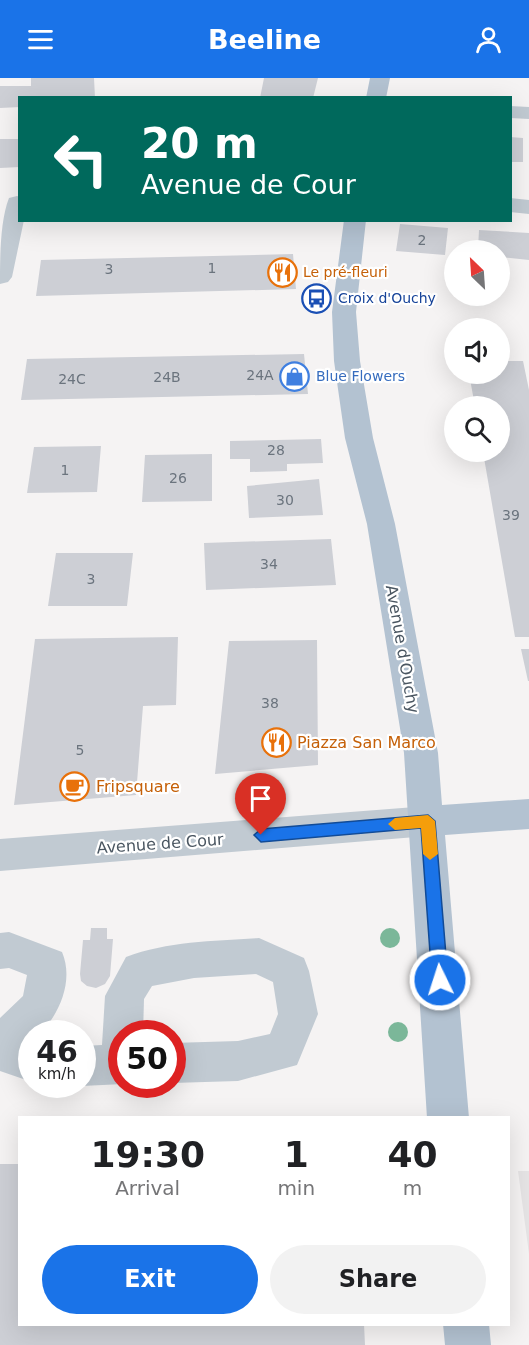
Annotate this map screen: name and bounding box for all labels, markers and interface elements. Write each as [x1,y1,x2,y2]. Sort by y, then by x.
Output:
icon: menu [24,23,57,56]
icon: person [472,23,505,56]
text: Beeline [208,24,321,55]
text: 20 m [141,119,258,168]
icon: left [42,120,120,198]
text: Avenue de Cour [141,169,356,200]
house number: 2 [418,232,426,248]
north arrow [444,240,510,306]
map controls [444,240,510,462]
restaurant icon: Le pré-fleuri [266,256,298,288]
house number: 1 [208,260,216,276]
house number: 3 [105,261,113,277]
place label: Le pré-fleuri [303,264,388,280]
bus stop icon: Croix d'Ouchy [301,282,333,314]
place label: Croix d'Ouchy [338,290,436,306]
button: sound [444,318,510,384]
shop icon: Blue Flowers [279,360,311,392]
house number: 24A [246,367,274,383]
place label: Blue Flowers [316,368,405,384]
house number: 24B [153,369,181,385]
house number: 24C [58,371,86,387]
button: search [444,396,510,462]
house number: 28 [267,442,285,458]
house number: 1 [61,462,69,478]
house number: 26 [169,470,187,486]
house number: 30 [276,492,294,508]
house number: 39 [502,507,520,523]
house number: 34 [260,556,278,572]
house number: 3 [87,571,95,587]
street label: Avenue d'Ouchy [382,583,423,715]
house number: 38 [261,695,279,711]
restaurant icon: Piazza San Marco [260,726,292,758]
place label: Piazza San Marco [297,733,436,752]
house number: 5 [76,742,84,758]
cafe icon: Fripsquare [59,770,91,802]
pin [235,773,286,835]
place label: Fripsquare [96,777,180,796]
icon: arrive [244,782,277,815]
street label: Avenue de Cour [96,830,225,857]
position arrow [408,948,472,1012]
speed limit sign: 50 [108,1020,186,1098]
text: 46 [36,1034,78,1069]
text: km/h [38,1065,76,1083]
text: 19:30 [90,1134,205,1175]
text: 1 [284,1134,309,1175]
text: 40 [387,1134,438,1175]
text: Arrival [115,1176,180,1200]
text: min [277,1176,315,1200]
text: m [403,1176,422,1200]
button: Exit [42,1245,258,1314]
button: Share [270,1245,486,1314]

